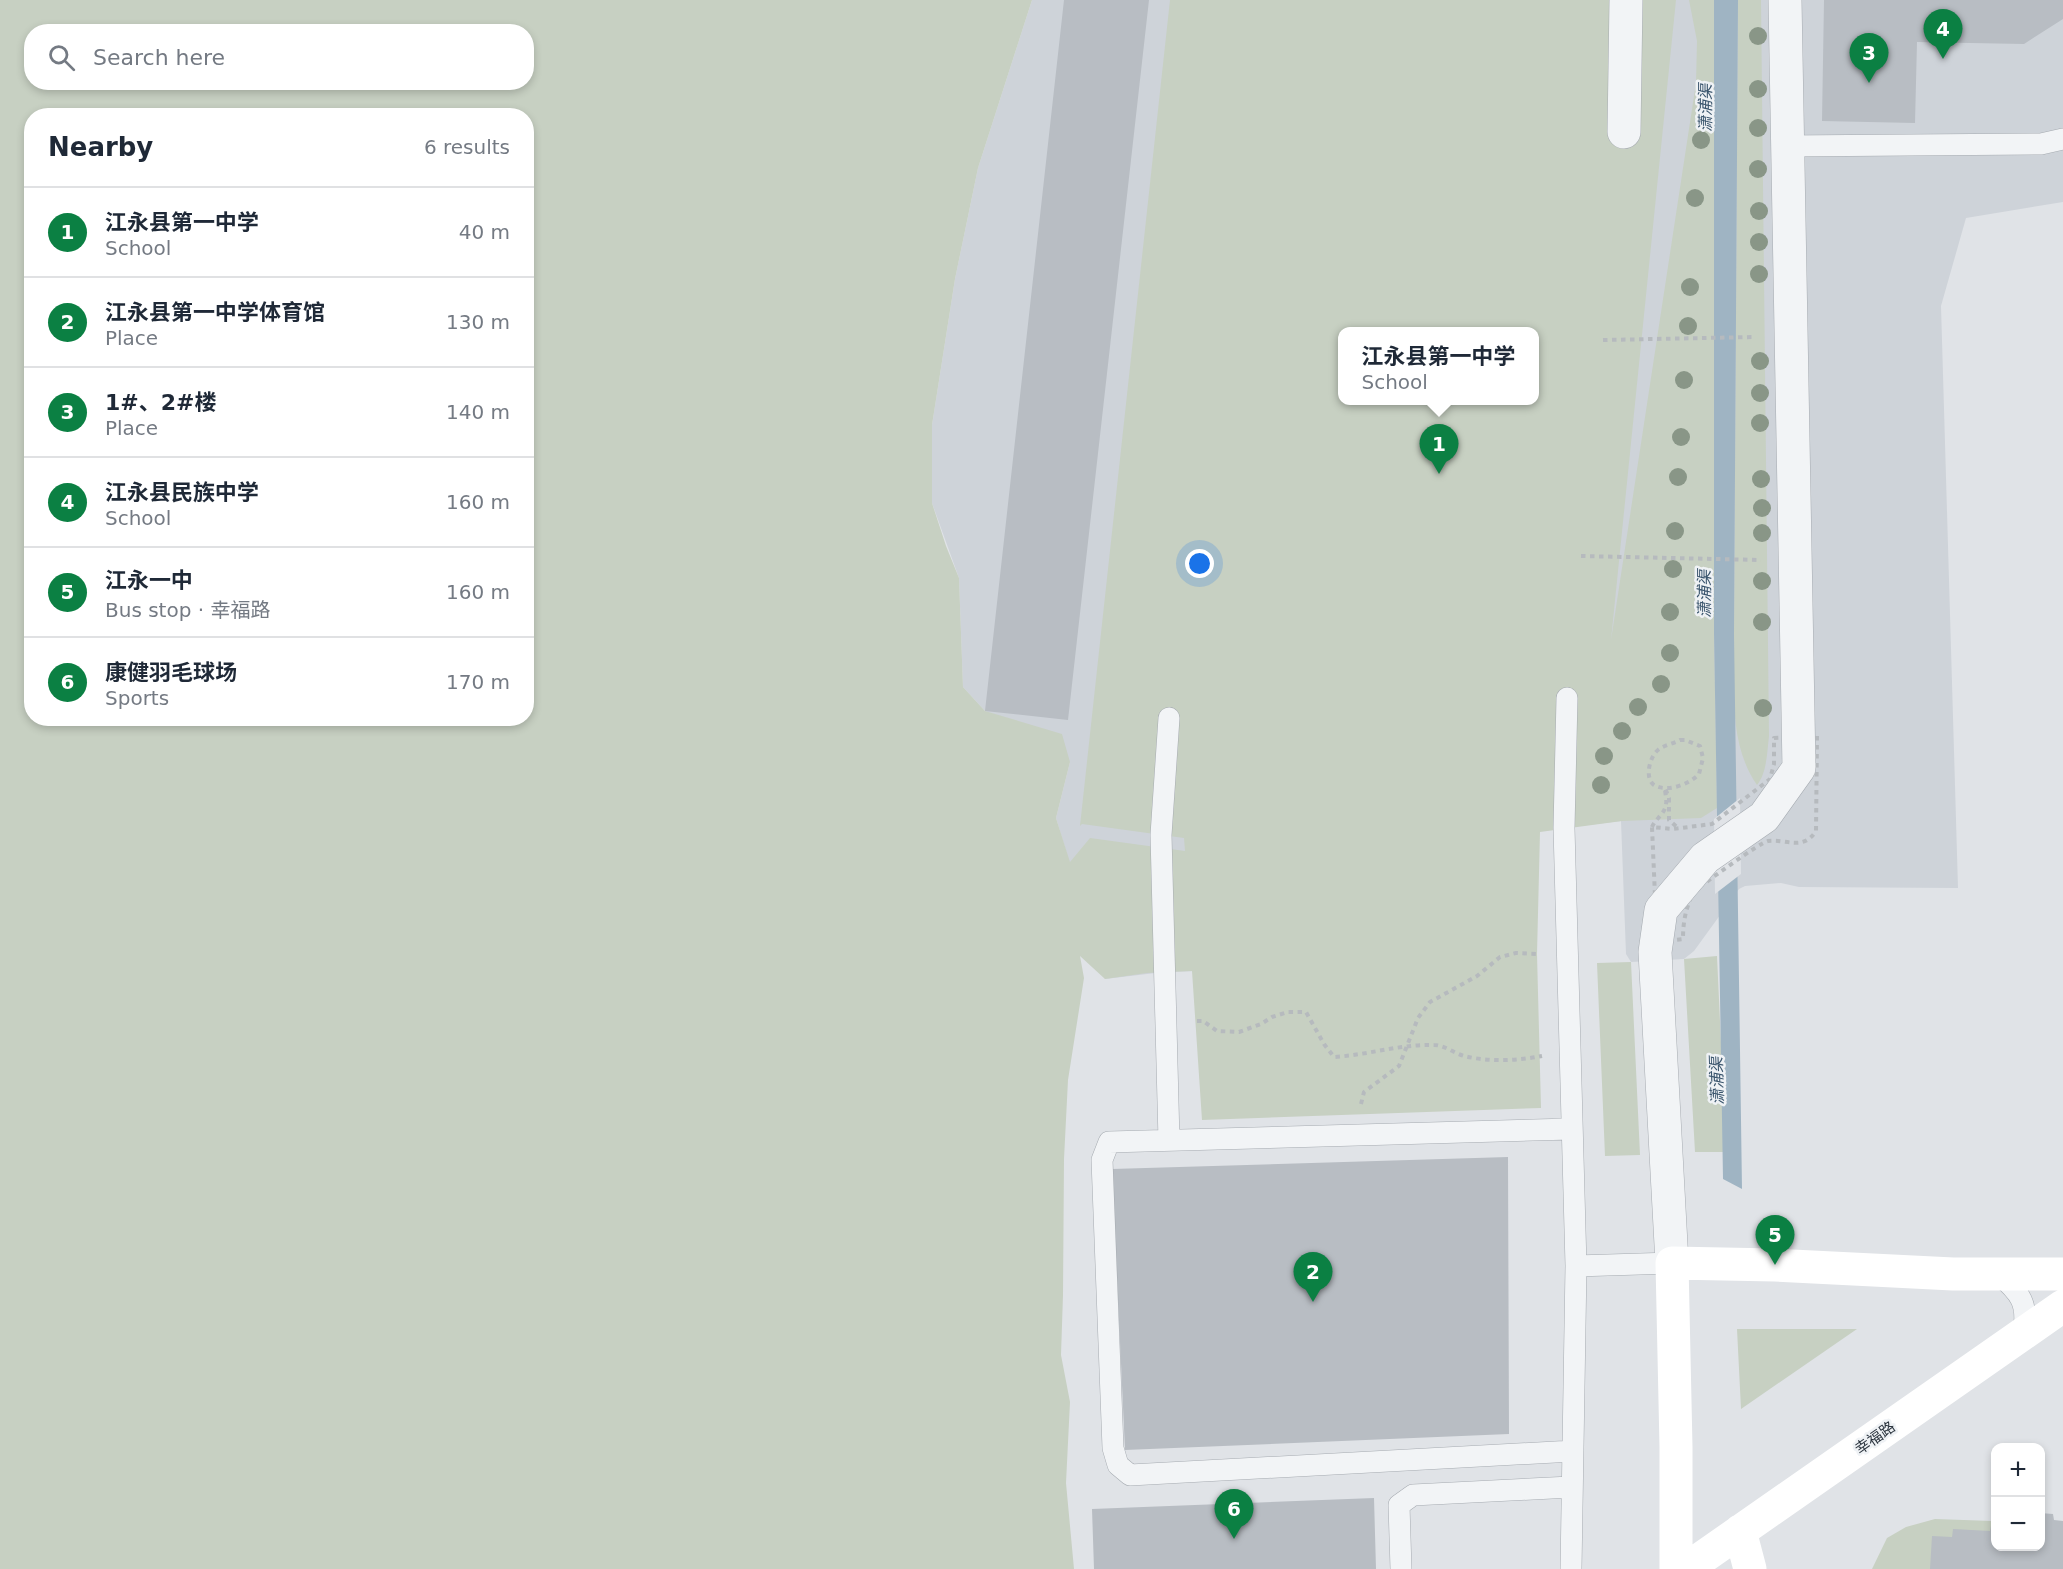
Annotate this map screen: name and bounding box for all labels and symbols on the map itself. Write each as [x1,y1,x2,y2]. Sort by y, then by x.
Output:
pin: 4 [1924,10,1962,59]
pin: 3 [1850,34,1888,83]
water label: 潇浦渠 [1696,82,1715,132]
pin: 1 [1420,424,1458,474]
your location [1185,549,1214,578]
water label: 潇浦渠 [1695,568,1714,618]
water label: 潇浦渠 [1707,1055,1727,1105]
pin: 5 [1756,1216,1794,1265]
pin: 2 [1294,1252,1332,1302]
street label: 幸福路 [1851,1418,1899,1458]
pin: 6 [1214,1490,1254,1539]

